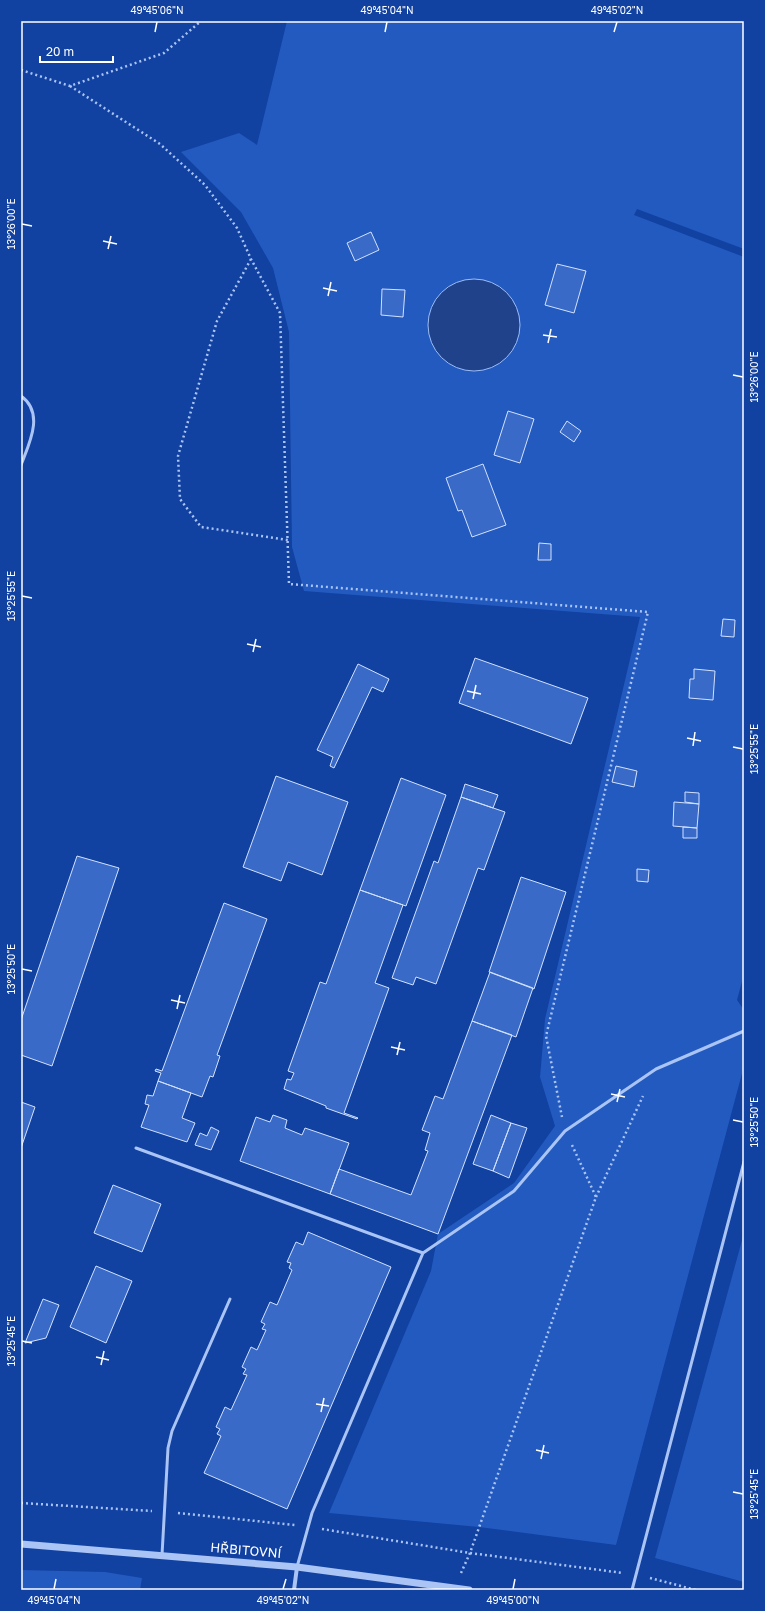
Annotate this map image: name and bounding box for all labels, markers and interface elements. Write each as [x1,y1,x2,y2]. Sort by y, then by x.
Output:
text: 49°45'06"N [131,4,184,16]
text: 49°45'04"N [360,4,414,16]
text: 49°45'02"N [591,4,643,16]
scale bar [40,38,113,64]
text: 20 m [46,44,74,59]
text: 13°26'00"E [5,198,17,250]
text: 13°26'00"E [748,351,760,403]
text: 13°25'55"E [5,571,17,621]
text: 13°25'55"E [748,724,760,774]
text: 13°25'50"E [5,944,17,994]
text: 13°25'50"E [748,1097,760,1147]
text: 13°25'45"E [5,1316,17,1366]
text: 13°25'45"E [748,1469,760,1519]
street label: HŘBITOVNÍ [210,1539,283,1561]
text: 49°45'04"N [27,1594,81,1606]
text: 49°45'02"N [257,1594,309,1606]
text: 49°45'00"N [486,1594,540,1606]

